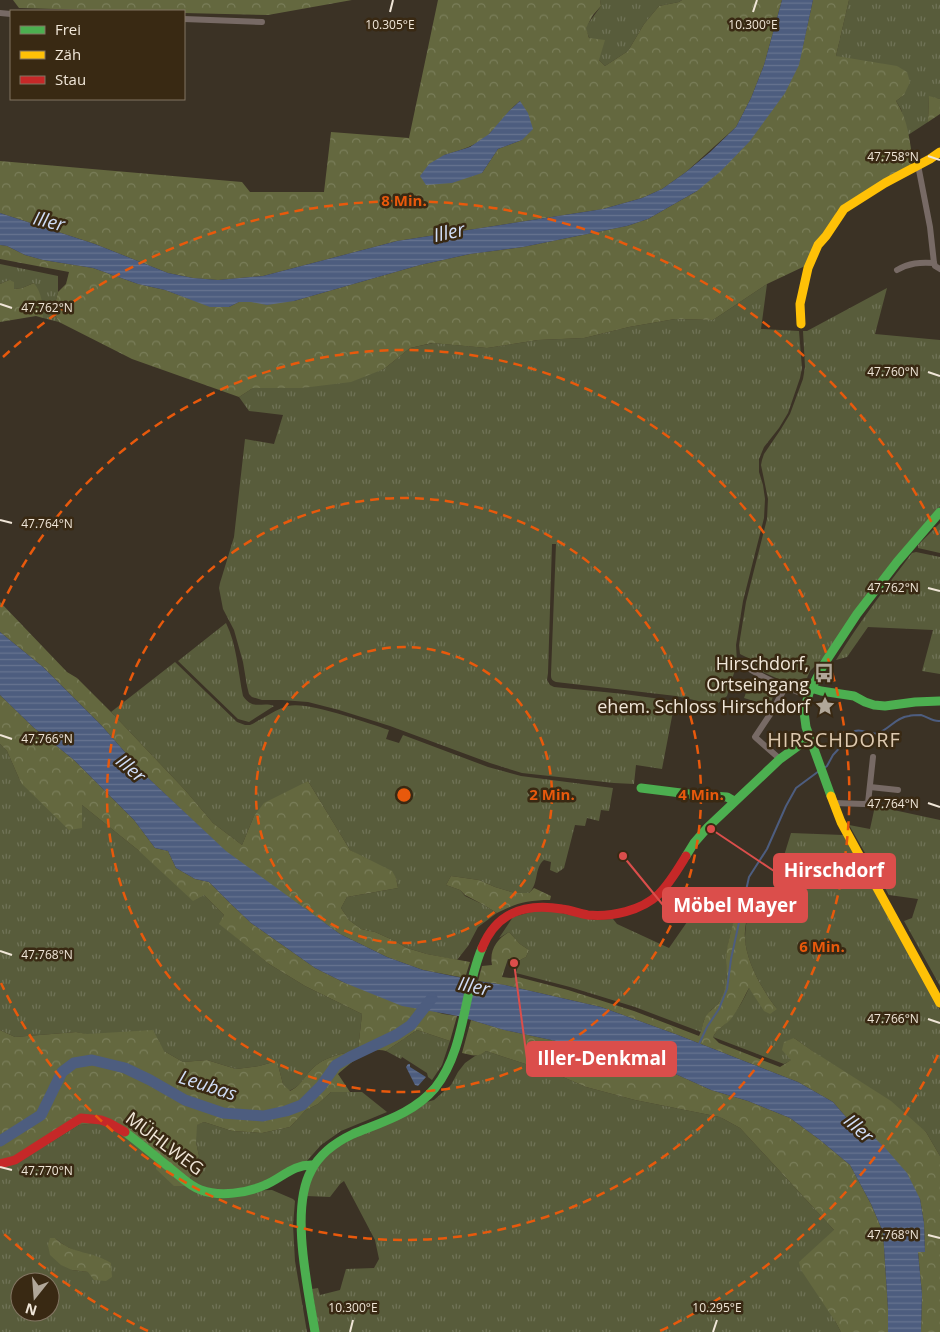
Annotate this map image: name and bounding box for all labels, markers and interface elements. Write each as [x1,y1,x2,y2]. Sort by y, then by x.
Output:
legend [10,10,185,100]
text: 10.305°E [365,16,415,33]
text: 10.300°E [728,16,778,33]
text: Frei [55,19,81,39]
text: Zäh [55,44,81,64]
text: Stau [55,69,86,89]
text: 47.758°N [867,148,919,165]
text: 8 Min. [381,190,427,210]
water label: Iller [30,205,69,238]
water label: Iller [431,216,469,248]
text: 47.762°N [21,299,73,316]
text: 47.760°N [867,363,919,380]
text: 47.764°N [21,515,73,532]
text: 47.762°N [867,579,919,596]
place label: Hirschdorf, Ortseingang [706,651,809,696]
bus stop icon: Hirschdorf, Ortseingang [813,662,835,684]
place label: ehem. Schloss Hirschdorf [597,694,811,718]
place icon: ehem. Schloss Hirschdorf [814,695,836,717]
district label: HIRSCHDORF [767,726,901,753]
text: 47.766°N [21,730,73,747]
water label: Iller [111,748,153,789]
text: 2 Min. [529,784,575,804]
text: 4 Min. [678,784,724,804]
centre of rings [395,786,413,804]
text: 47.764°N [867,795,919,812]
callout: Hirschdorf [774,854,895,888]
text: Hirschdorf [784,857,886,883]
callout: Möbel Mayer [663,888,807,922]
text: Möbel Mayer [673,892,797,918]
text: 6 Min. [799,936,845,956]
text: 47.768°N [21,946,73,963]
water label: Iller [456,970,494,1002]
text: 47.766°N [867,1010,919,1027]
callout: Iller-Denkmal [527,1042,676,1076]
text: Iller-Denkmal [537,1045,667,1071]
water label: Leubas [176,1063,240,1107]
street label: MÜHLWEG [121,1106,209,1180]
water label: Iller [839,1108,881,1149]
text: 47.770°N [21,1162,73,1179]
text: 47.768°N [867,1226,919,1243]
north arrow [10,1272,60,1322]
text: N [23,1299,39,1321]
text: 10.300°E [328,1299,378,1316]
text: 10.295°E [692,1299,742,1316]

